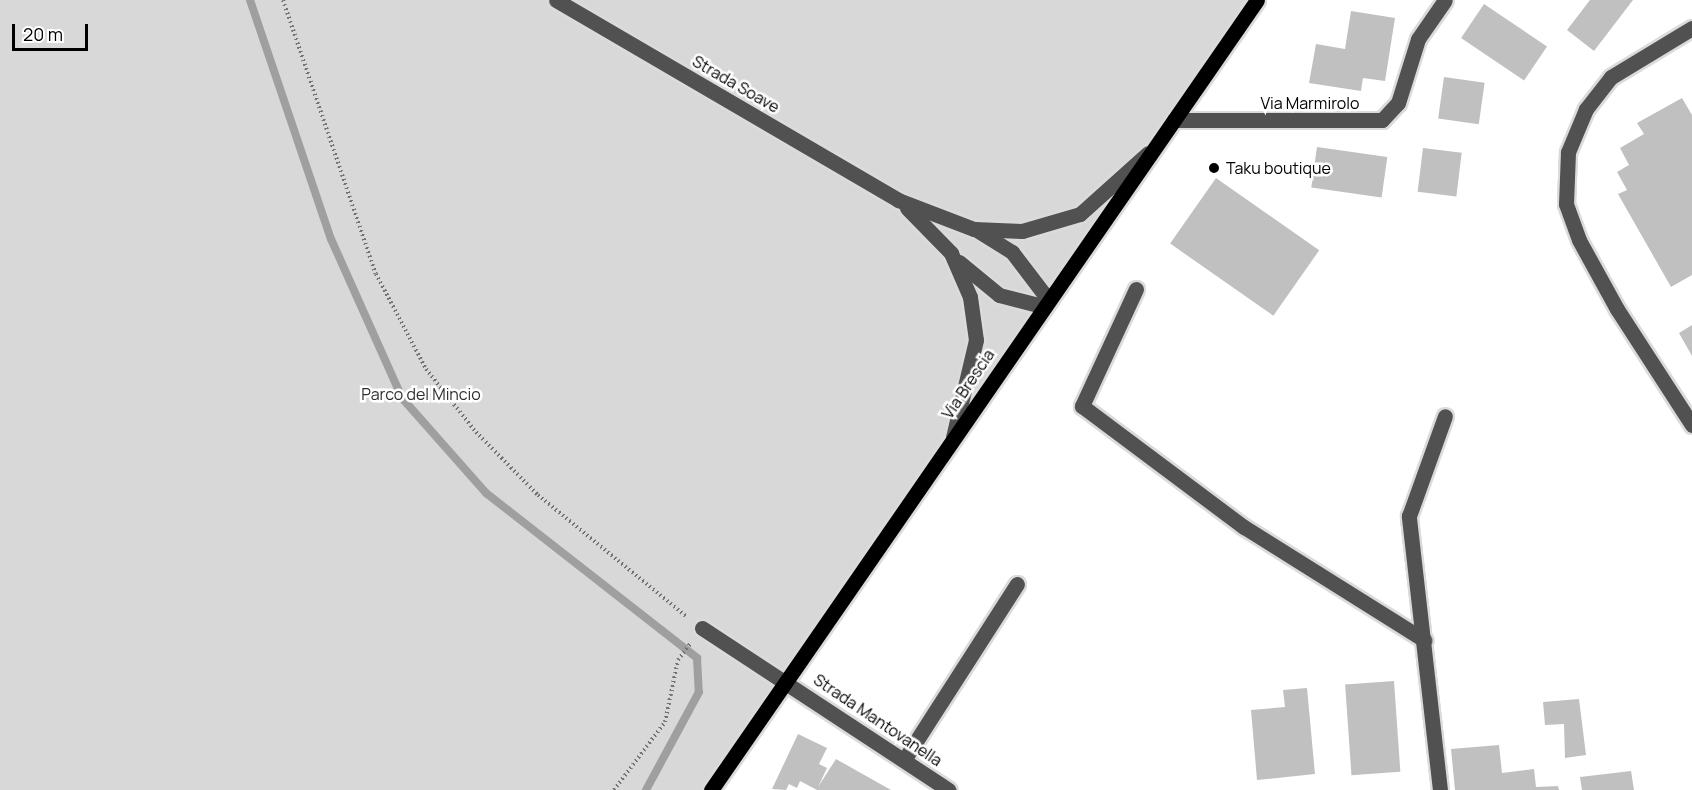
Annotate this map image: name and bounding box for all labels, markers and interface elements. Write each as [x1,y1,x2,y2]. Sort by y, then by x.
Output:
scale bar [15,12,92,50]
text: 20 m [23,22,63,46]
street label: Strada Soave [689,51,783,117]
street label: Via Marmirolo [1261,93,1359,113]
place label: Taku boutique [1226,158,1331,178]
marker: Taku boutique [1207,161,1221,175]
street label: Via Brescia [938,346,998,422]
park label: Parco del Mincio [361,384,481,404]
street label: Strada Mantovanella [810,670,946,770]

